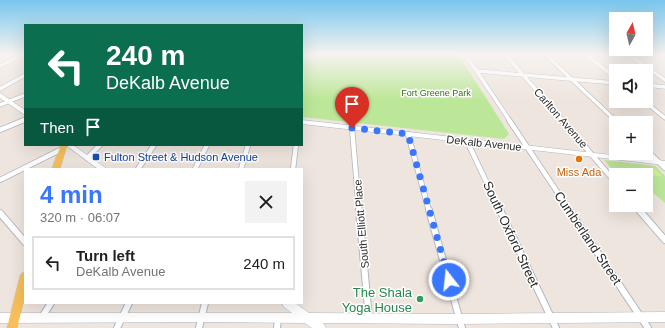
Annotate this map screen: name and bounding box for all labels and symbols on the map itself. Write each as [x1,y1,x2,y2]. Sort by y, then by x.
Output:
north arrow [609,12,653,56]
street label: Carlton Avenue [532,86,590,150]
pin [335,87,369,128]
park label: Fort Greene Park [401,88,471,98]
street label: DeKalb Avenue [446,133,522,153]
place label: Fulton Street & Hudson Avenue [104,151,258,163]
marker: Fulton Street & Hudson Avenue [91,152,101,162]
marker: Miss Ada [574,154,584,164]
place label: Miss Ada [557,166,602,178]
street label: South Elliott Place [351,179,371,269]
street label: South Oxford Street [480,179,542,290]
street label: Cumberland Street [551,189,625,288]
position arrow [428,259,470,301]
place label: The Shala Yoga House [342,285,413,315]
marker: The Shala Yoga House [415,294,425,304]

